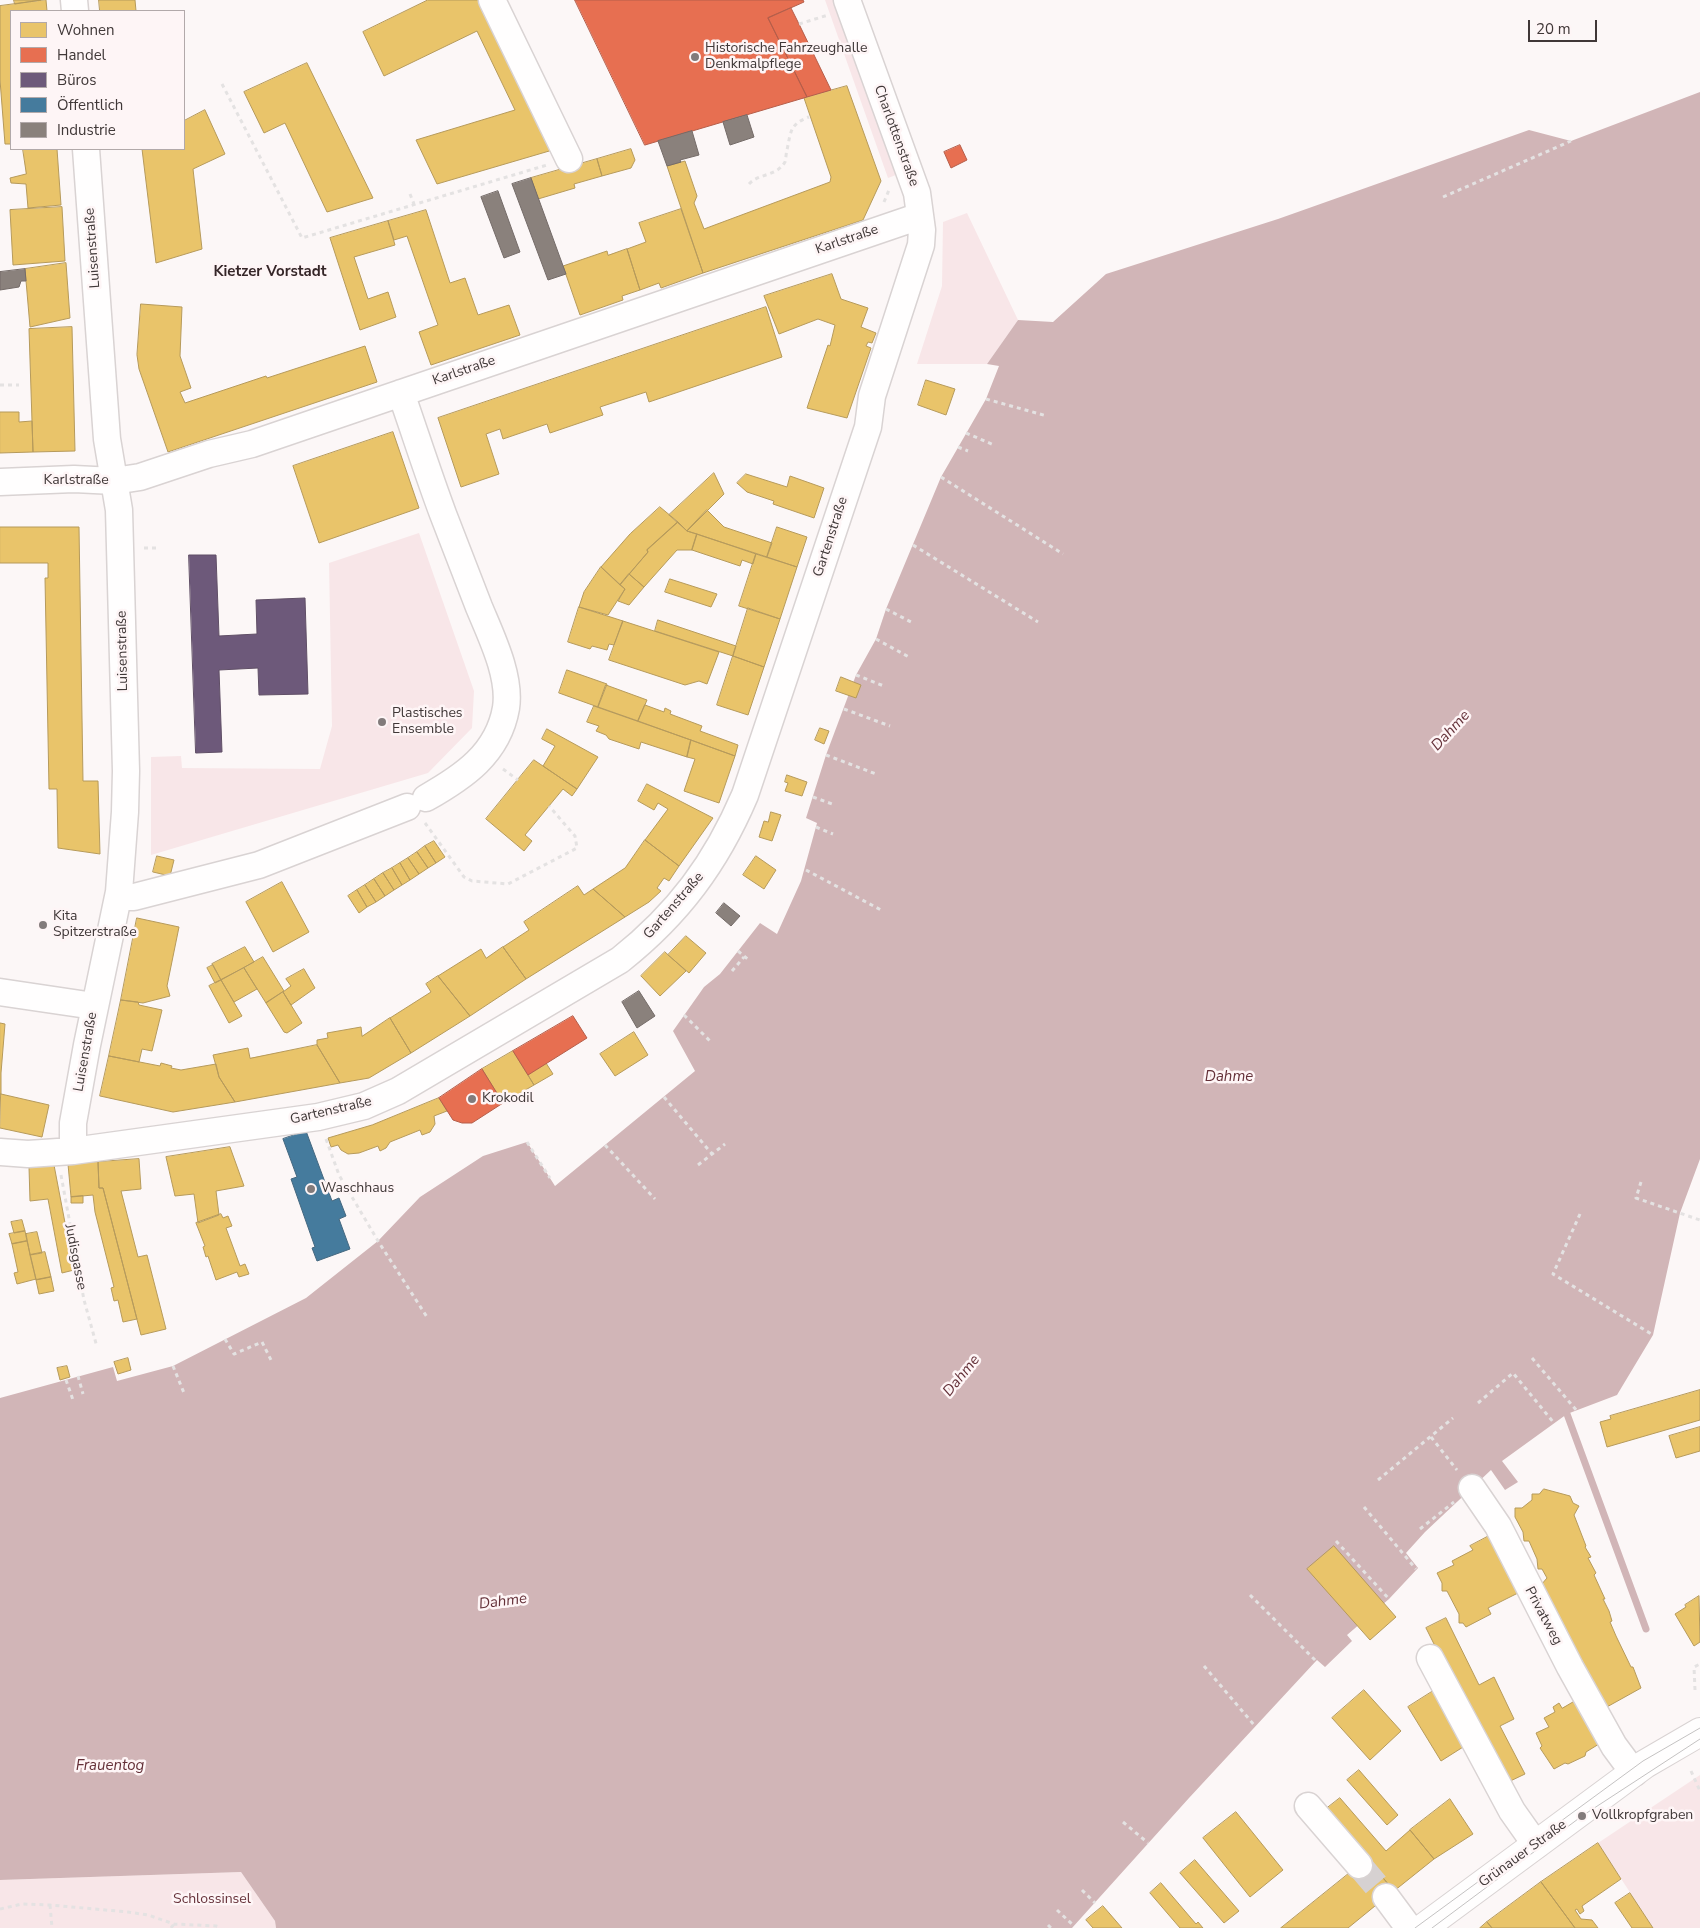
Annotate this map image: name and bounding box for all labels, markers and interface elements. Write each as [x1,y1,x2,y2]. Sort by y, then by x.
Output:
legend [10,10,185,150]
scale bar [1530,10,1599,42]
text: 20 m [1536,19,1571,39]
text: Wohnen [57,20,115,40]
place label: Historische Fahrzeughalle Denkmalpflege [705,41,867,74]
text: Handel [57,45,106,65]
marker: Historische Fahrzeughalle Denkmalpflege [689,51,701,63]
text: Büros [57,70,96,90]
street label: Charlottenstraße [870,83,922,189]
text: Öffentlich [57,95,123,115]
text: Industrie [57,120,116,140]
street label: Luisenstraße [82,207,104,289]
street label: Karlstraße [813,221,881,259]
district label: Kietzer Vorstadt [214,263,326,281]
street label: Karlstraße [430,352,498,390]
street label: Karlstraße [43,473,109,489]
street label: Gartenstraße [810,495,852,579]
street label: Luisenstraße [114,611,132,691]
place label: Plastisches Ensemble [392,706,463,739]
water label: Dahme [1428,707,1474,755]
marker: Plastisches Ensemble [376,716,388,728]
street label: Gartenstraße [640,869,708,943]
place label: Kita Spitzerstraße [53,909,137,942]
marker: Kita Spitzerstraße [37,919,49,931]
street label: Luisenstraße [71,1011,101,1093]
water label: Dahme [1205,1068,1253,1086]
place label: Krokodil [482,1091,534,1107]
street label: Gartenstraße [289,1093,373,1129]
marker: Krokodil [466,1093,478,1105]
place label: Waschhaus [321,1181,394,1197]
marker: Waschhaus [305,1183,317,1195]
street label: Judisgasse [60,1222,90,1292]
water label: Dahme [940,1352,984,1400]
street label: Privatweg [1521,1584,1565,1648]
water label: Dahme [478,1590,528,1614]
water label: Frauentog [76,1757,144,1775]
place label: Vollkropfgraben [1592,1808,1693,1824]
marker: Vollkropfgraben [1576,1810,1588,1822]
street label: Grünauer Straße [1476,1817,1570,1891]
park label: Schlossinsel [173,1892,251,1908]

